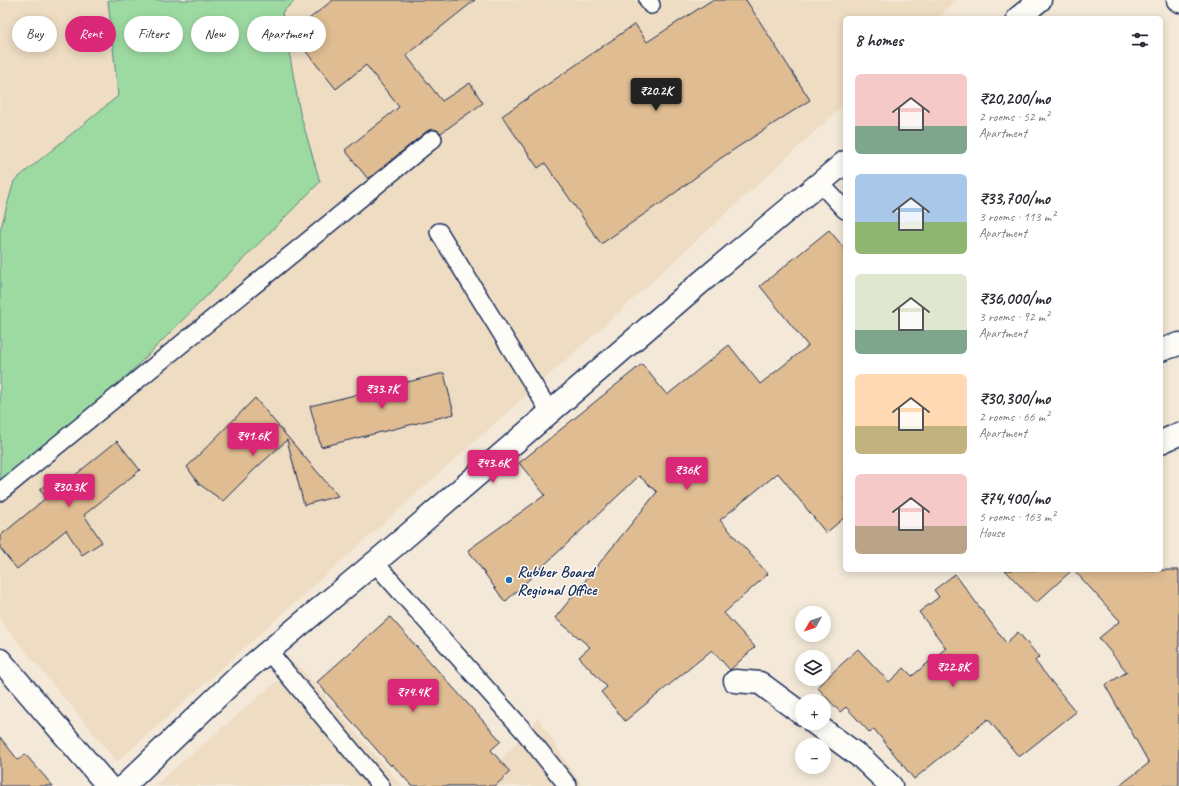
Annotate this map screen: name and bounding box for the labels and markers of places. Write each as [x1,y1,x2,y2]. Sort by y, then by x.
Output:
pin: ₹20.2K [623,78,689,112]
pin: ₹33.7K [349,376,415,410]
pin: ₹41.6K [220,423,286,457]
pin: ₹43.6K [460,450,526,484]
pin: ₹36K [663,457,711,491]
pin: ₹30.3K [36,474,102,508]
place label: Rubber Board Regional Office [517,562,598,600]
marker: Rubber Board Regional Office [504,575,514,585]
pin: ₹22.8K [920,654,986,688]
pin: ₹74.4K [380,679,446,713]

